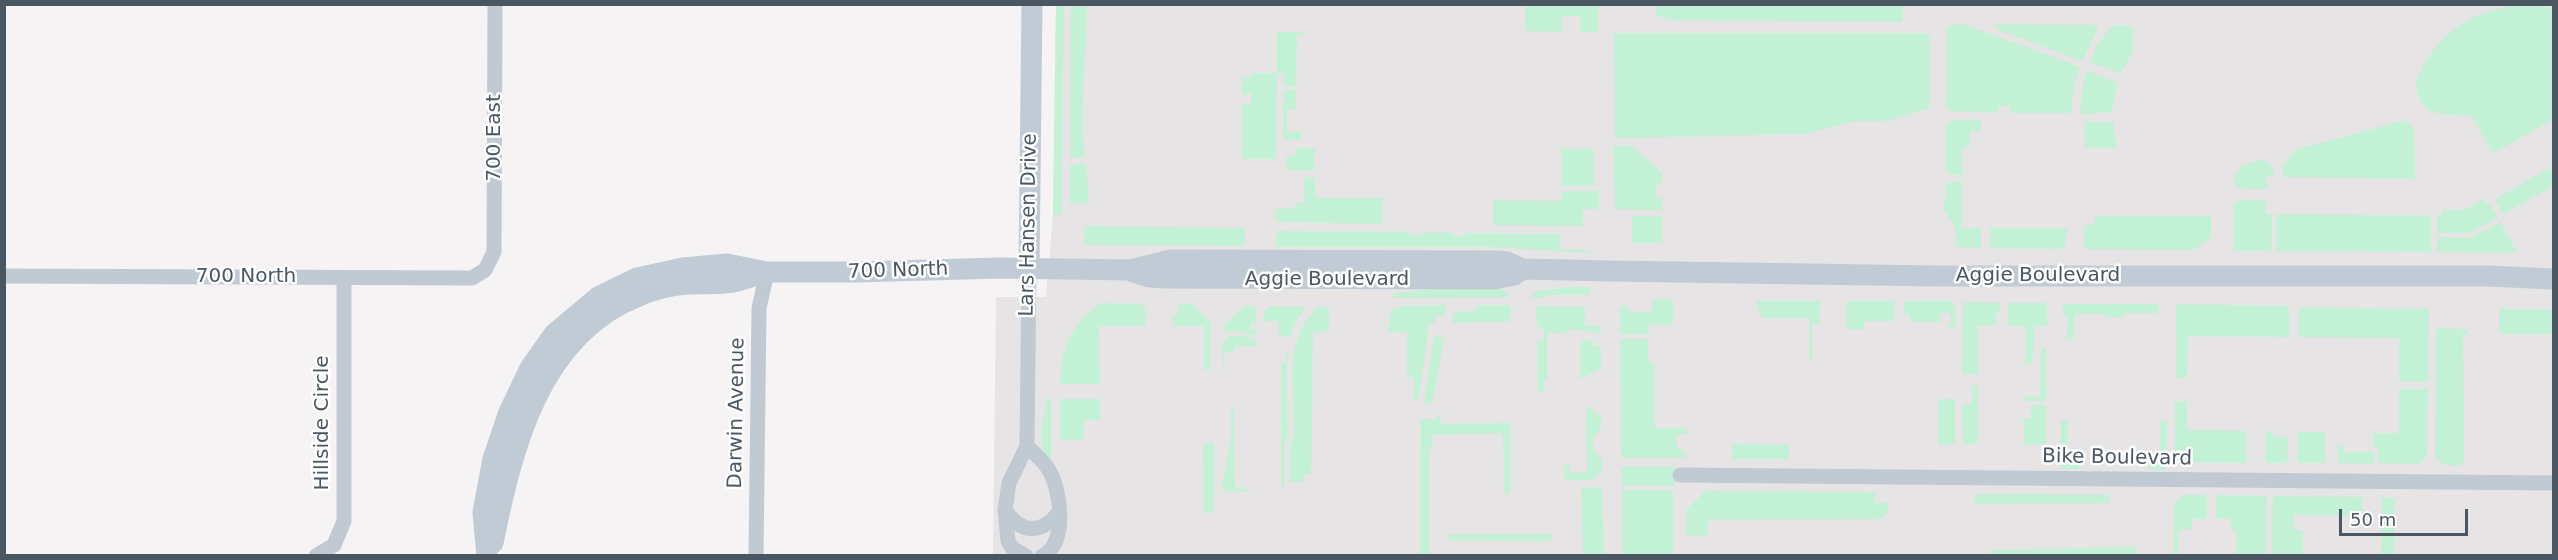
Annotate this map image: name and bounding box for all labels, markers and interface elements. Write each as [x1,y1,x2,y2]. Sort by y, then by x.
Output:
street label: 700 East [483,94,507,182]
street label: Lars Hansen Drive [1015,133,1043,317]
street label: 700 North [847,257,949,285]
street label: Aggie Boulevard [1956,264,2120,288]
street label: 700 North [196,265,296,289]
street label: Aggie Boulevard [1245,268,1409,292]
street label: Darwin Avenue [724,337,750,489]
street label: Hillside Circle [311,355,335,491]
street label: Bike Boulevard [2042,445,2192,471]
scale bar [2342,497,2471,535]
text: 50 m [2350,509,2396,530]

